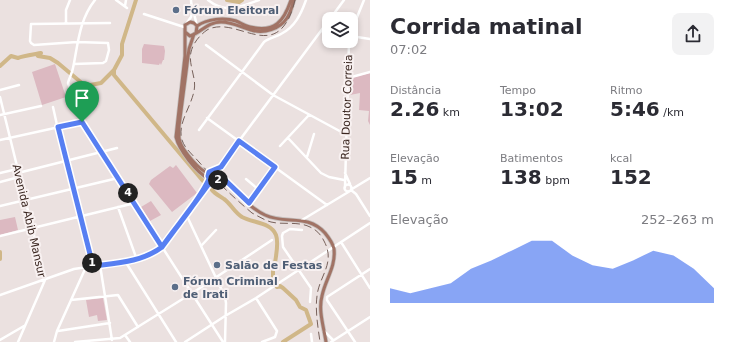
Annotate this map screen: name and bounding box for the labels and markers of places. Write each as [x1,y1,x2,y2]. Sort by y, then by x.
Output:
place label: Fórum Eleitoral [184,4,279,17]
marker: Fórum Eleitoral [171,5,181,15]
pin [65,81,99,122]
pin: 2 [208,170,228,190]
pin: 4 [118,183,138,203]
pin: 1 [82,253,102,273]
place label: Salão de Festas [225,259,323,272]
marker: Salão de Festas [212,260,222,270]
place label: Fórum Criminal de Irati [183,275,278,301]
marker: Fórum Criminal de Irati [170,282,180,292]

